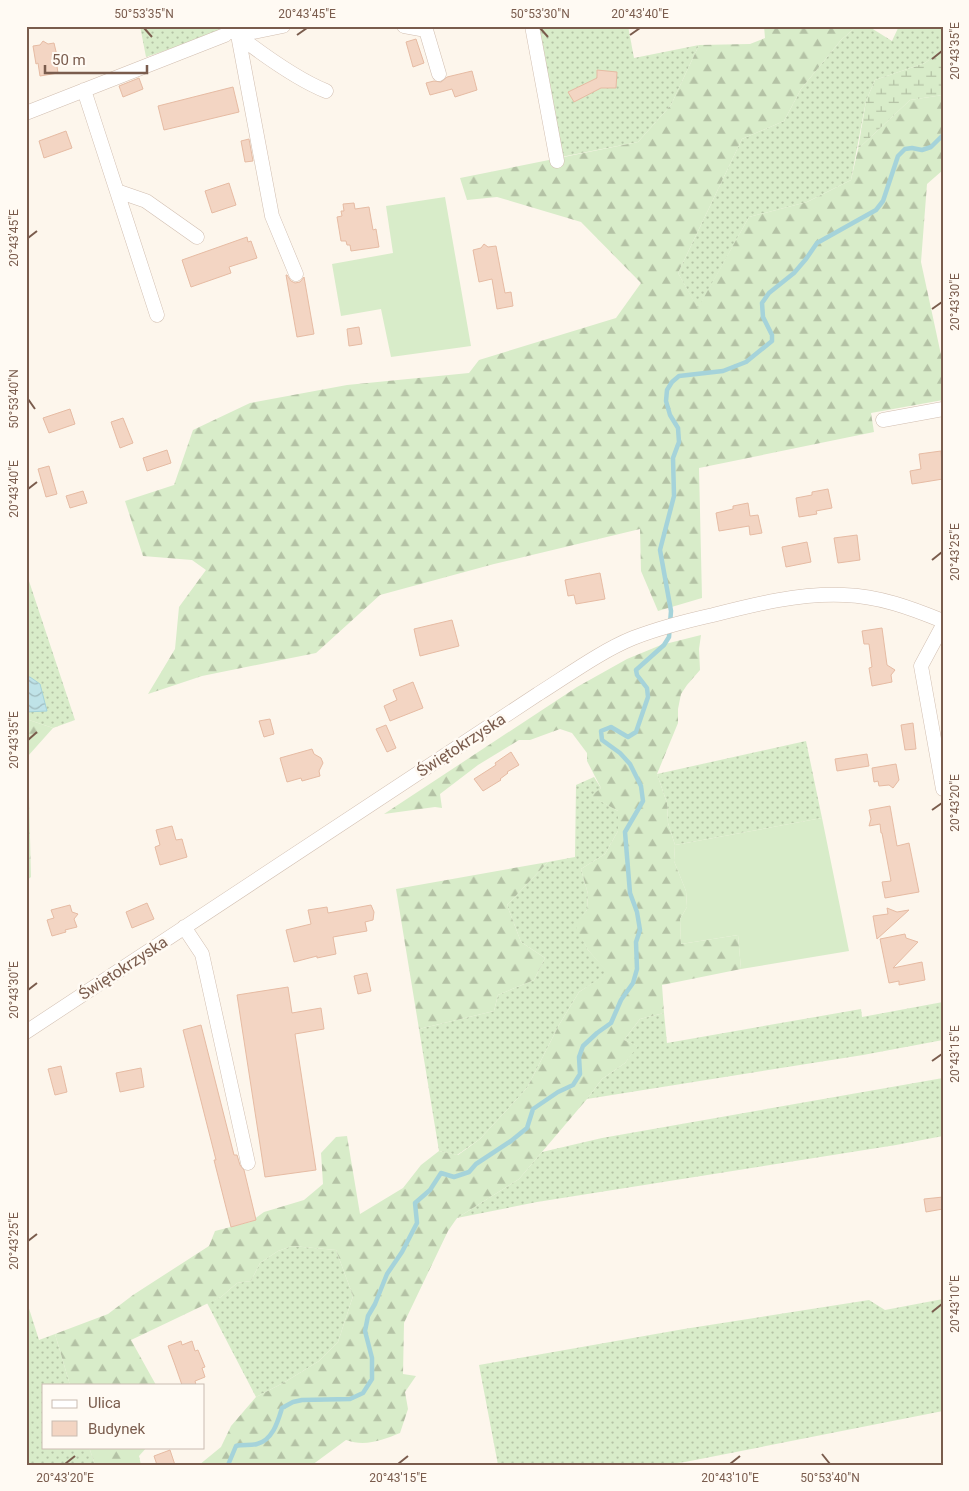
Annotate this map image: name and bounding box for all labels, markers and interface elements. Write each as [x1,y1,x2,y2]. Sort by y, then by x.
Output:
text: 50°53'35"N [114,7,174,21]
text: 20°43'45"E [278,7,336,21]
text: 50°53'30"N [510,7,570,21]
text: 20°43'40"E [611,7,669,21]
text: 20°43'35"E [948,22,962,80]
scale bar [45,42,148,74]
text: 50 m [52,51,86,69]
text: 20°43'45"E [7,209,21,267]
text: 20°43'30"E [948,273,962,331]
text: 50°53'40"N [7,369,21,429]
text: 20°43'40"E [7,460,21,518]
text: 20°43'25"E [948,523,962,581]
street label: Świętokrzyska [412,708,509,781]
text: 20°43'35"E [7,711,21,769]
text: 20°43'20"E [948,774,962,832]
street label: Świętokrzyska [74,931,171,1004]
text: 20°43'30"E [7,961,21,1019]
text: 20°43'15"E [948,1025,962,1083]
text: 20°43'25"E [7,1212,21,1270]
text: 20°43'10"E [948,1275,962,1333]
legend [42,1384,205,1448]
text: Ulica [88,1394,121,1412]
text: Budynek [88,1420,145,1438]
text: 20°43'20"E [36,1471,94,1485]
text: 20°43'15"E [369,1471,427,1485]
text: 20°43'10"E [701,1471,759,1485]
text: 50°53'40"N [800,1471,860,1485]

